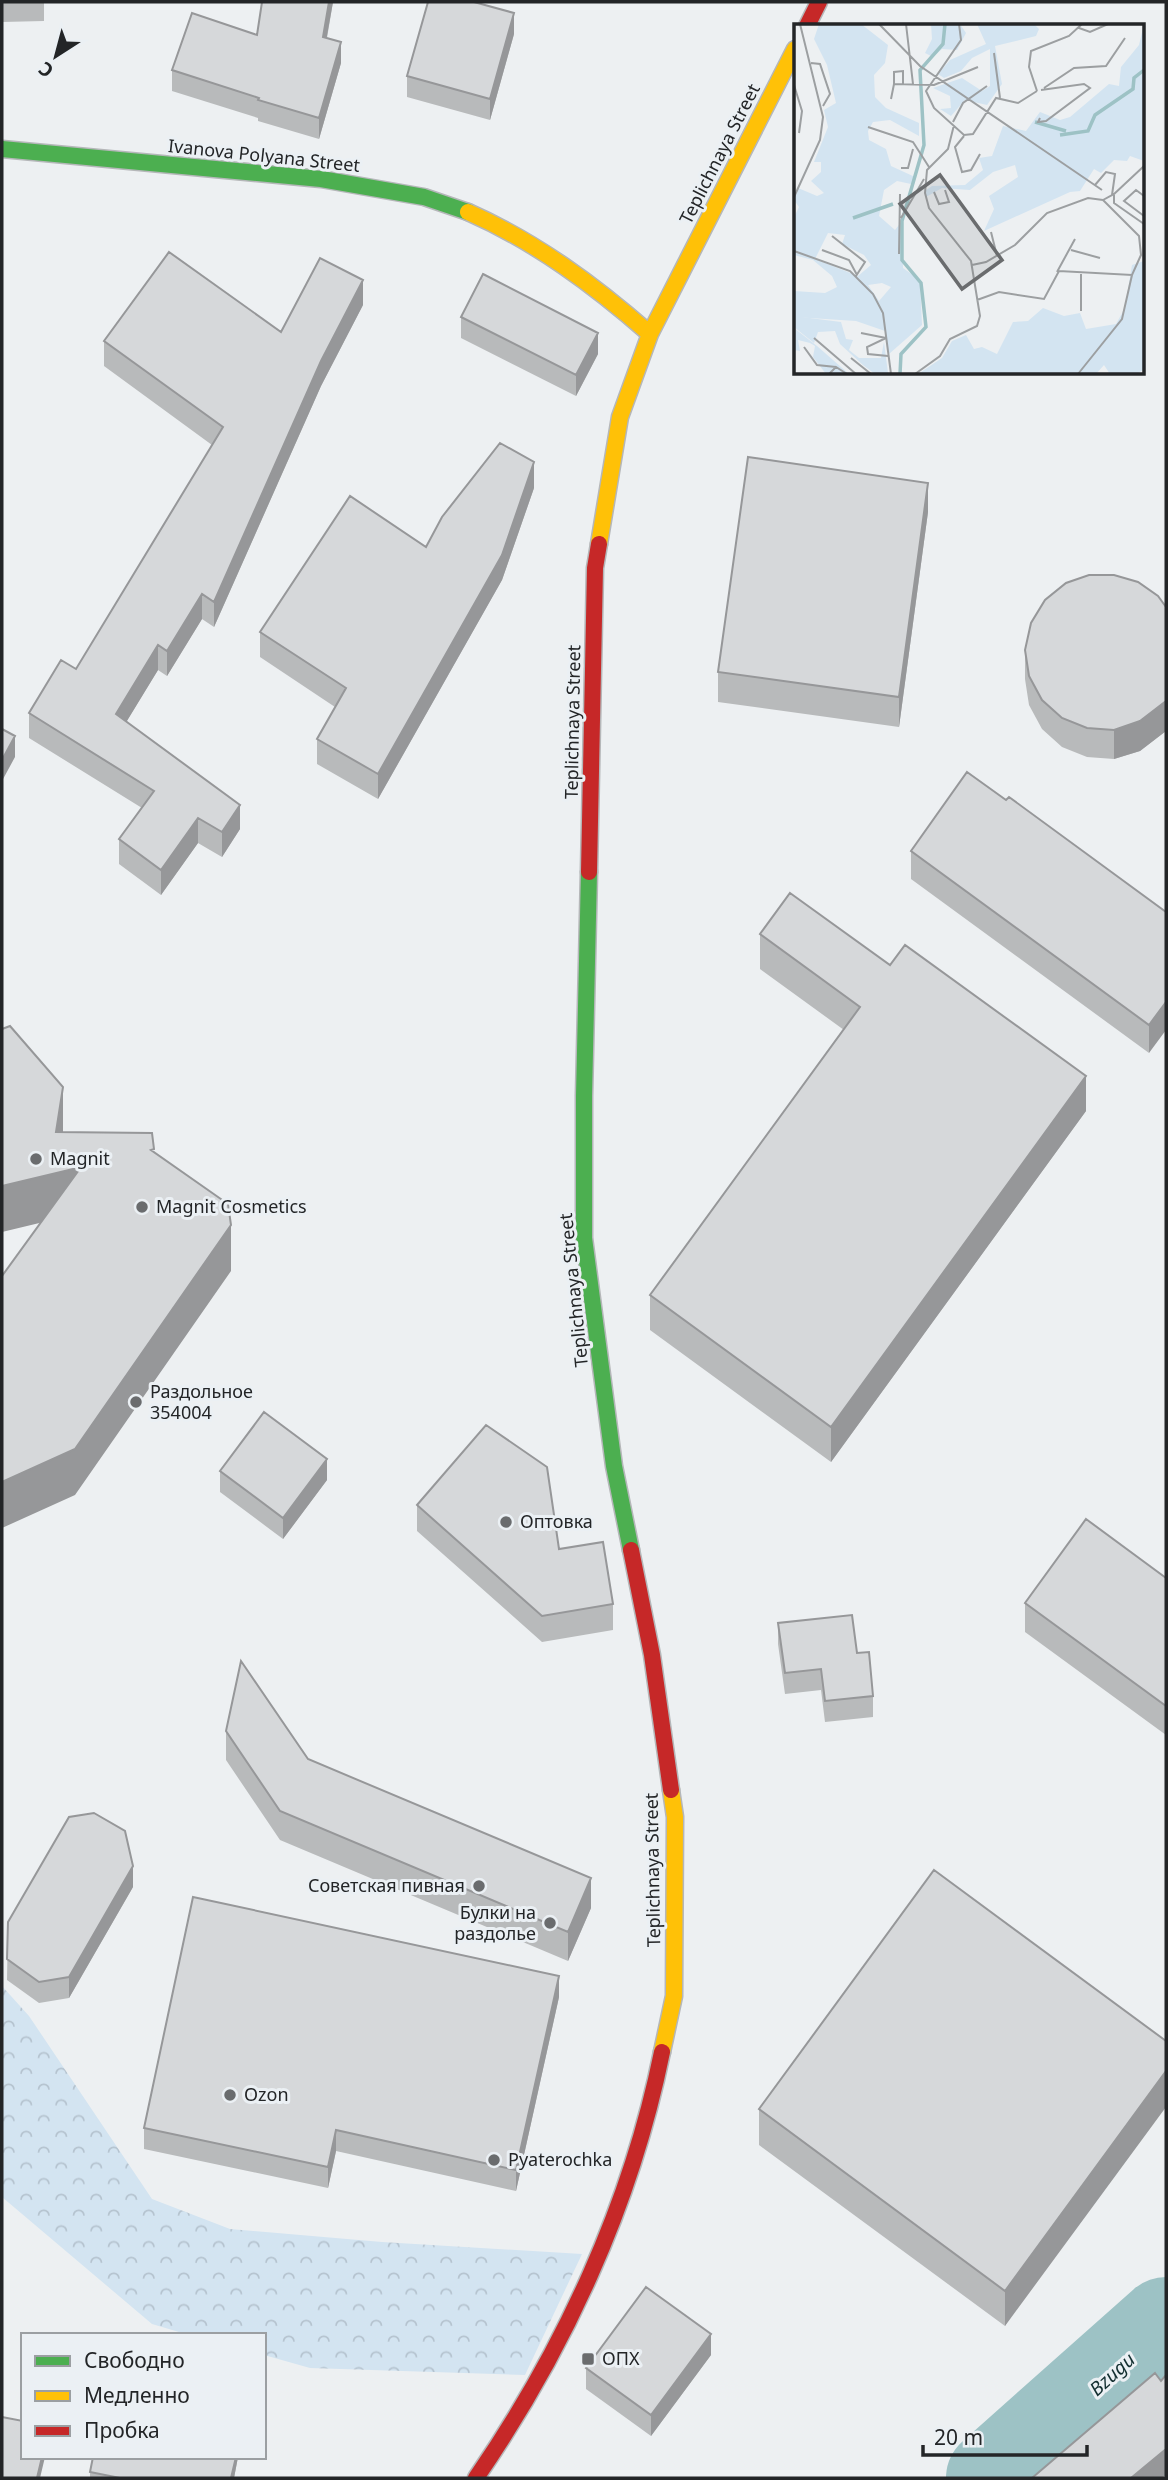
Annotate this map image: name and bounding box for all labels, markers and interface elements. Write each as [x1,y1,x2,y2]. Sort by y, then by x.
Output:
north arrow [21,21,91,91]
inset map [794,24,1144,374]
text: С [33,56,59,84]
street label: Teplichnaya Street [673,79,765,228]
street label: Ivanova Polyana Street [167,133,362,177]
street label: Teplichnaya Street [559,644,585,799]
place label: Magnit [50,1146,110,1170]
marker: Magnit [28,1151,44,1167]
place label: Magnit Cosmetics [156,1194,307,1218]
marker: Magnit Cosmetics [134,1199,150,1215]
street label: Teplichnaya Street [553,1212,593,1368]
place label: Раздольное 354004 [150,1379,253,1424]
marker: Раздольное 354004 [128,1394,144,1410]
place label: Оптовка [520,1509,593,1533]
marker: Оптовка [498,1514,514,1530]
street label: Teplichnaya Street [639,1792,665,1947]
place label: Советская пивная [308,1873,465,1897]
marker: Советская пивная [471,1878,487,1894]
place label: Булки на раздолье [454,1900,536,1945]
marker: Булки на раздолье [542,1915,558,1931]
place label: Ozon [244,2082,289,2106]
marker: Ozon [222,2087,238,2103]
place label: Pyaterochka [508,2147,612,2171]
marker: Pyaterochka [486,2152,502,2168]
legend [21,2333,266,2459]
text: Свободно [84,2346,185,2374]
place label: ОПХ [602,2346,640,2370]
water label: Bzugu [1084,2347,1140,2401]
marker: ОПХ [580,2351,596,2367]
text: Медленно [84,2381,190,2409]
scale bar [923,2414,1088,2458]
text: Пробка [84,2416,160,2444]
text: 20 m [934,2423,983,2451]

